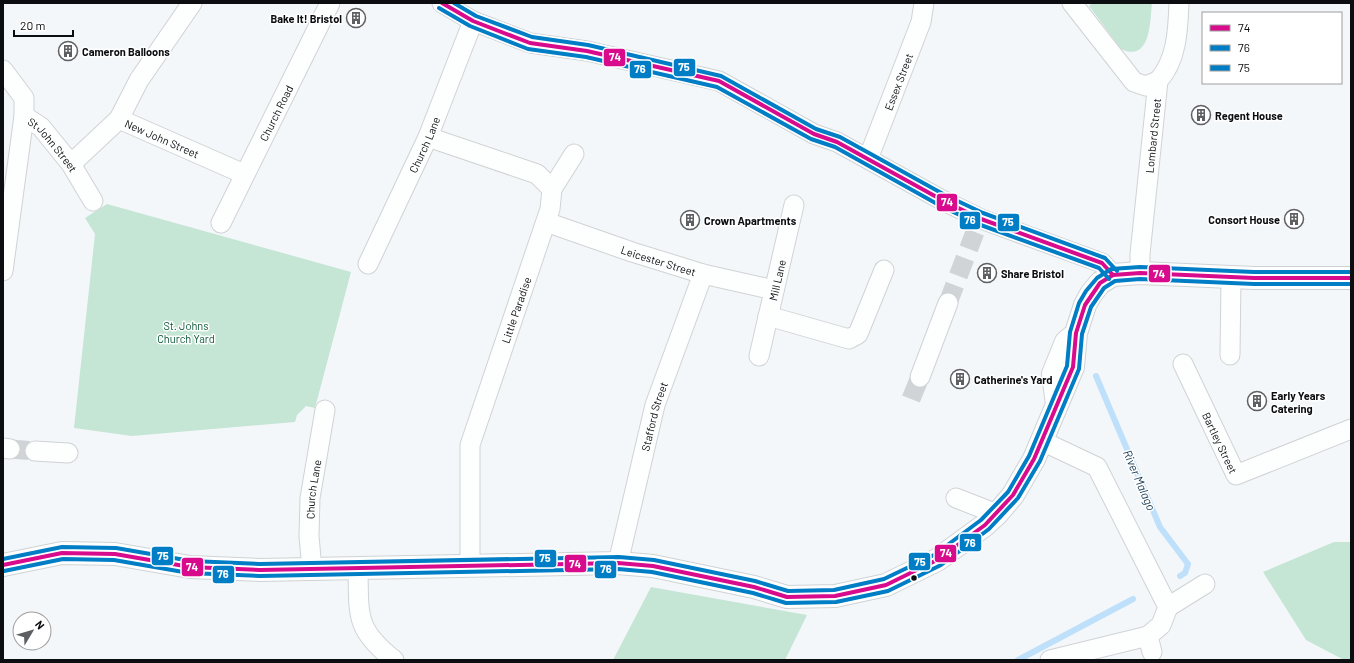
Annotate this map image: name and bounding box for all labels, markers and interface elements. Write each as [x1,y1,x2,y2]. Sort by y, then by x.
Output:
building icon: Bake It! Bristol [345,7,367,29]
scale bar [14,12,73,38]
place label: Bake It! Bristol [271,12,342,25]
legend [1202,12,1342,84]
text: 20 m [20,18,46,32]
text: 74 [1238,20,1250,34]
building icon: Cameron Balloons [57,40,79,62]
text: 76 [1238,40,1250,54]
place label: Cameron Balloons [82,45,170,58]
line badge: 74 [603,48,626,67]
text: 74 [609,50,621,63]
street label: Essex Street [881,51,915,112]
line badge: 75 [673,58,696,77]
line badge: 76 [629,60,652,79]
text: 75 [678,60,690,73]
text: 75 [1238,60,1250,74]
text: 76 [634,62,646,75]
street label: Church Road [256,83,295,143]
street label: Lombard Street [1142,98,1163,174]
building icon: Regent House [1190,104,1212,126]
place label: Regent House [1215,109,1283,122]
street label: St John Street [26,114,81,174]
street label: Church Lane [406,114,442,175]
street label: New John Street [123,116,201,160]
line badge: 74 [936,193,958,212]
text: 74 [941,195,953,208]
building icon: Consort House [1283,208,1305,230]
building icon: Crown Apartments [679,209,701,231]
line badge: 76 [959,211,981,230]
text: 76 [964,213,976,226]
line badge: 75 [997,213,1020,232]
place label: Consort House [1208,213,1280,226]
place label: Crown Apartments [704,214,797,227]
text: 75 [1002,215,1014,228]
street label: Leicester Street [620,242,698,278]
street label: Mill Lane [766,258,788,302]
building icon: Share Bristol [976,262,998,284]
line badge: 74 [1148,264,1171,283]
place label: Share Bristol [1001,267,1064,280]
text: 74 [1153,267,1165,280]
street label: Little Paradise [499,275,533,345]
park label: St. Johns Church Yard [157,319,215,345]
building icon: Catherine's Yard [949,368,971,390]
place label: Catherine's Yard [974,373,1053,386]
street label: Stafford Street [638,380,670,452]
place label: Early Years Catering [1271,389,1326,415]
building icon: Early Years Catering [1246,390,1268,412]
street label: Bartley Street [1200,410,1241,475]
water label: River Malago [1121,448,1159,512]
street label: Church Lane [303,458,323,519]
line badge: 76 [959,533,982,552]
text: 76 [964,536,976,549]
line badge: 74 [934,544,957,563]
line badge: 75 [151,546,174,566]
text: 74 [940,546,952,559]
text: 75 [157,549,169,562]
line badge: 75 [534,549,557,568]
text: 75 [539,551,551,564]
line badge: 75 [908,552,931,571]
line badge: 74 [564,554,587,573]
text: 75 [914,555,926,568]
line badge: 74 [181,557,204,577]
text: 74 [569,557,581,570]
text: 74 [186,560,198,573]
line badge: 76 [594,560,617,579]
text: 76 [600,562,612,575]
line badge: 76 [212,565,235,584]
text: 76 [217,567,229,580]
unlabelled marker [909,573,919,583]
north arrow [12,611,52,651]
text: N [33,618,48,631]

